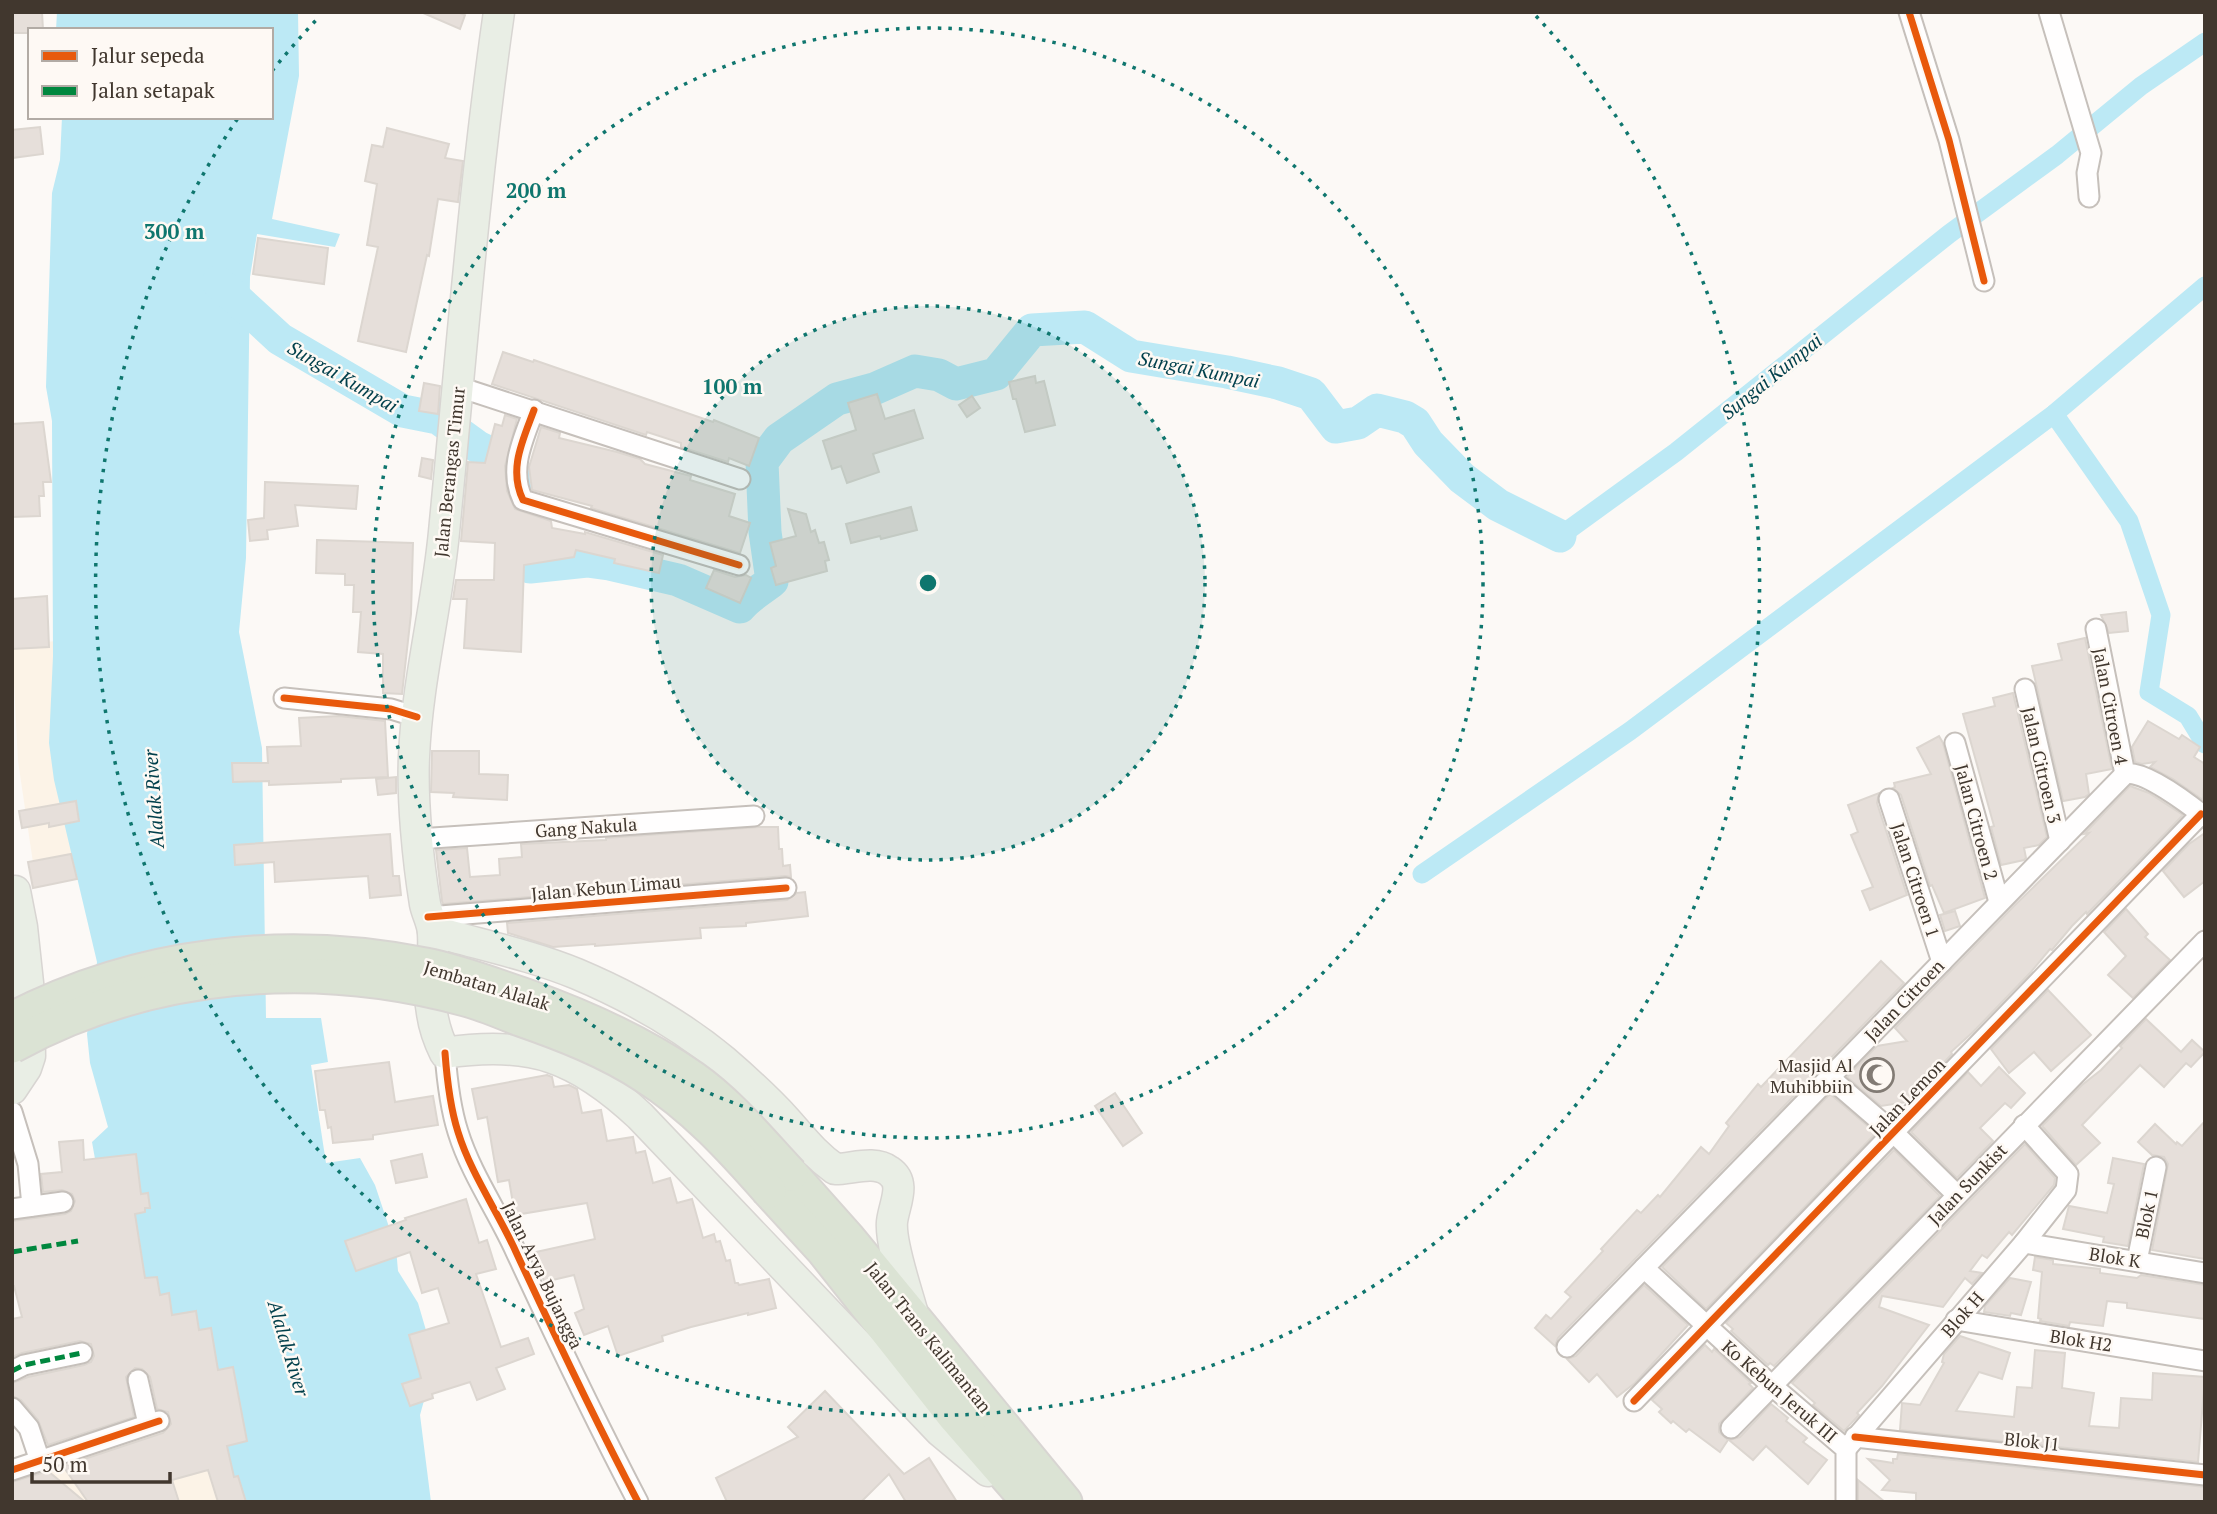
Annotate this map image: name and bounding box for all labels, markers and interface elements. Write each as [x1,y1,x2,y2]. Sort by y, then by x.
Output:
legend [28,28,273,119]
text: Jalur sepeda [91,41,205,69]
text: Jalan setapak [91,76,215,104]
text: 200 m [506,176,567,204]
text: 300 m [144,217,205,245]
water label: Sungai Kumpai [1715,327,1827,424]
water label: Sungai Kumpai [283,334,403,418]
water label: Sungai Kumpai [1136,345,1263,393]
text: 100 m [702,372,763,400]
street label: Jalan Berangas Timur [428,385,470,559]
centre of rings [916,571,940,595]
street label: Jalan Citroen 4 [2088,645,2134,767]
street label: Jalan Citroen 3 [2017,704,2067,826]
water label: Alalak River [137,748,169,850]
street label: Jalan Citroen 2 [1950,761,2004,883]
street label: Gang Nakula [534,811,638,843]
street label: Jalan Citroen 1 [1886,820,1946,940]
street label: Jalan Kebun Limau [530,869,682,905]
street label: Jembatan Alalak [421,954,554,1016]
street label: Jalan Citroen [1859,954,1949,1046]
place label: Masjid Al Muhibbiin [1770,1053,1853,1098]
street label: Jalan Lemon [1864,1053,1951,1141]
mosque icon: Masjid Al Muhibbiin [1858,1056,1896,1094]
street label: Jalan Sunkist [1922,1138,2012,1230]
street label: Blok 1 [2129,1187,2163,1241]
street label: Jalan Arya Bujangga [497,1197,589,1353]
street label: Blok K [2088,1241,2143,1273]
street label: Jalan Trans Kalimantan [861,1257,998,1418]
street label: Blok H [1935,1286,1989,1342]
water label: Alalak River [262,1296,316,1400]
street label: Blok H2 [2048,1323,2114,1357]
street label: Ko Kebun Jeruk III [1717,1334,1843,1448]
street label: Blok J1 [2003,1426,2061,1456]
scale bar [32,1440,170,1484]
text: 50 m [42,1450,88,1478]

